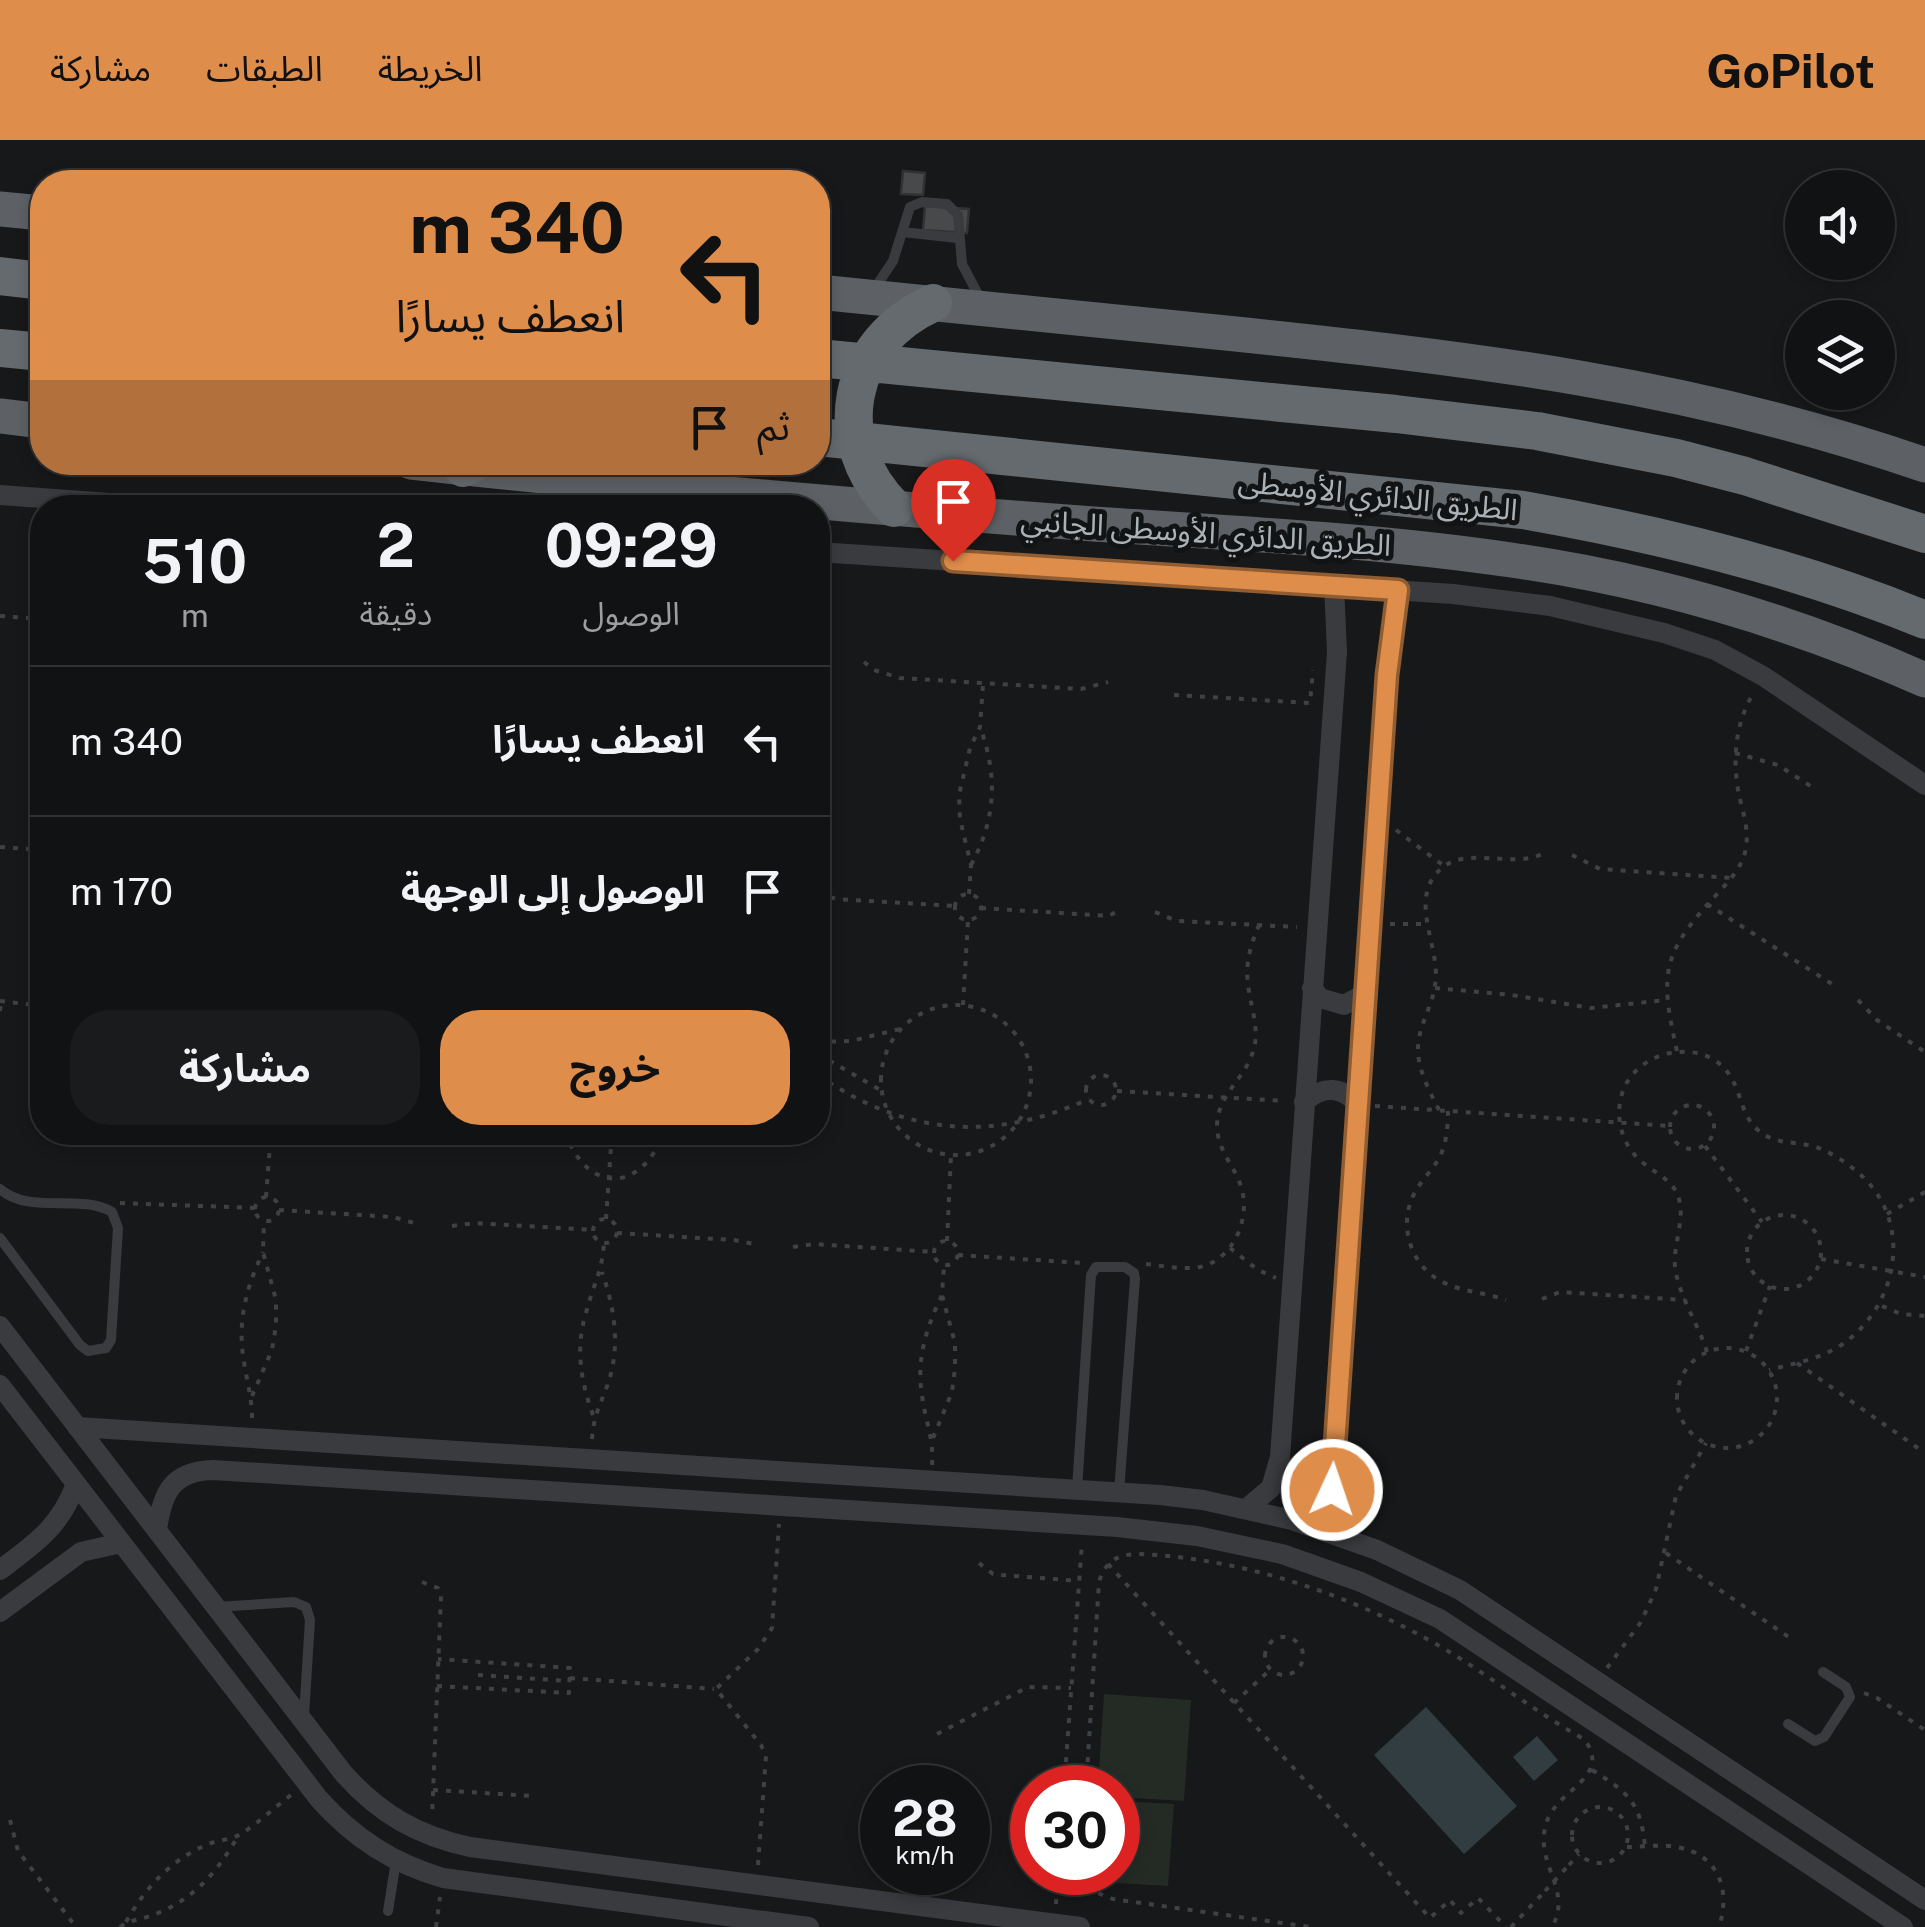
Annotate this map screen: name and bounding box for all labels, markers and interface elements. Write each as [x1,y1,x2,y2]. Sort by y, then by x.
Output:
text: GoPilot [1706,42,1875,99]
text: مشاركة [50,48,151,89]
text: الطبقات [206,48,323,89]
text: الخريطة [378,48,483,89]
map controls [1785,170,1895,410]
button: sound [1785,170,1895,280]
text: 340 m [409,186,625,269]
icon: left [660,210,790,340]
text: انعطف يسارًا [396,289,625,342]
button: layers [1785,300,1895,410]
icon: arrive [682,400,737,455]
text: ثم [757,404,790,449]
pin [911,459,996,562]
street label: الطريق الدائري الأوسطى [1236,462,1519,534]
icon: arrive [926,474,981,529]
street label: الطريق الدائري الأوسطى الجانبي [1019,501,1392,569]
text: 2 [377,510,415,581]
text: 09:29 [545,510,718,581]
text: 510 [142,526,247,597]
text: دقيقة [359,595,432,632]
text: الوصول [583,595,680,632]
text: m [181,597,209,634]
icon: left [735,714,790,769]
text: انعطف يسارًا [492,717,705,762]
text: 340 m [70,719,183,764]
icon: arrive [735,864,790,919]
text: الوصول إلى الوجهة [401,867,705,912]
text: 170 m [70,869,173,914]
button: مشاركة [70,1010,420,1125]
button: خروج [440,1010,790,1125]
position arrow [1280,1438,1384,1542]
speed limit sign: 30 [1010,1765,1140,1895]
text: 28 [892,1788,958,1847]
text: km/h [896,1840,954,1870]

